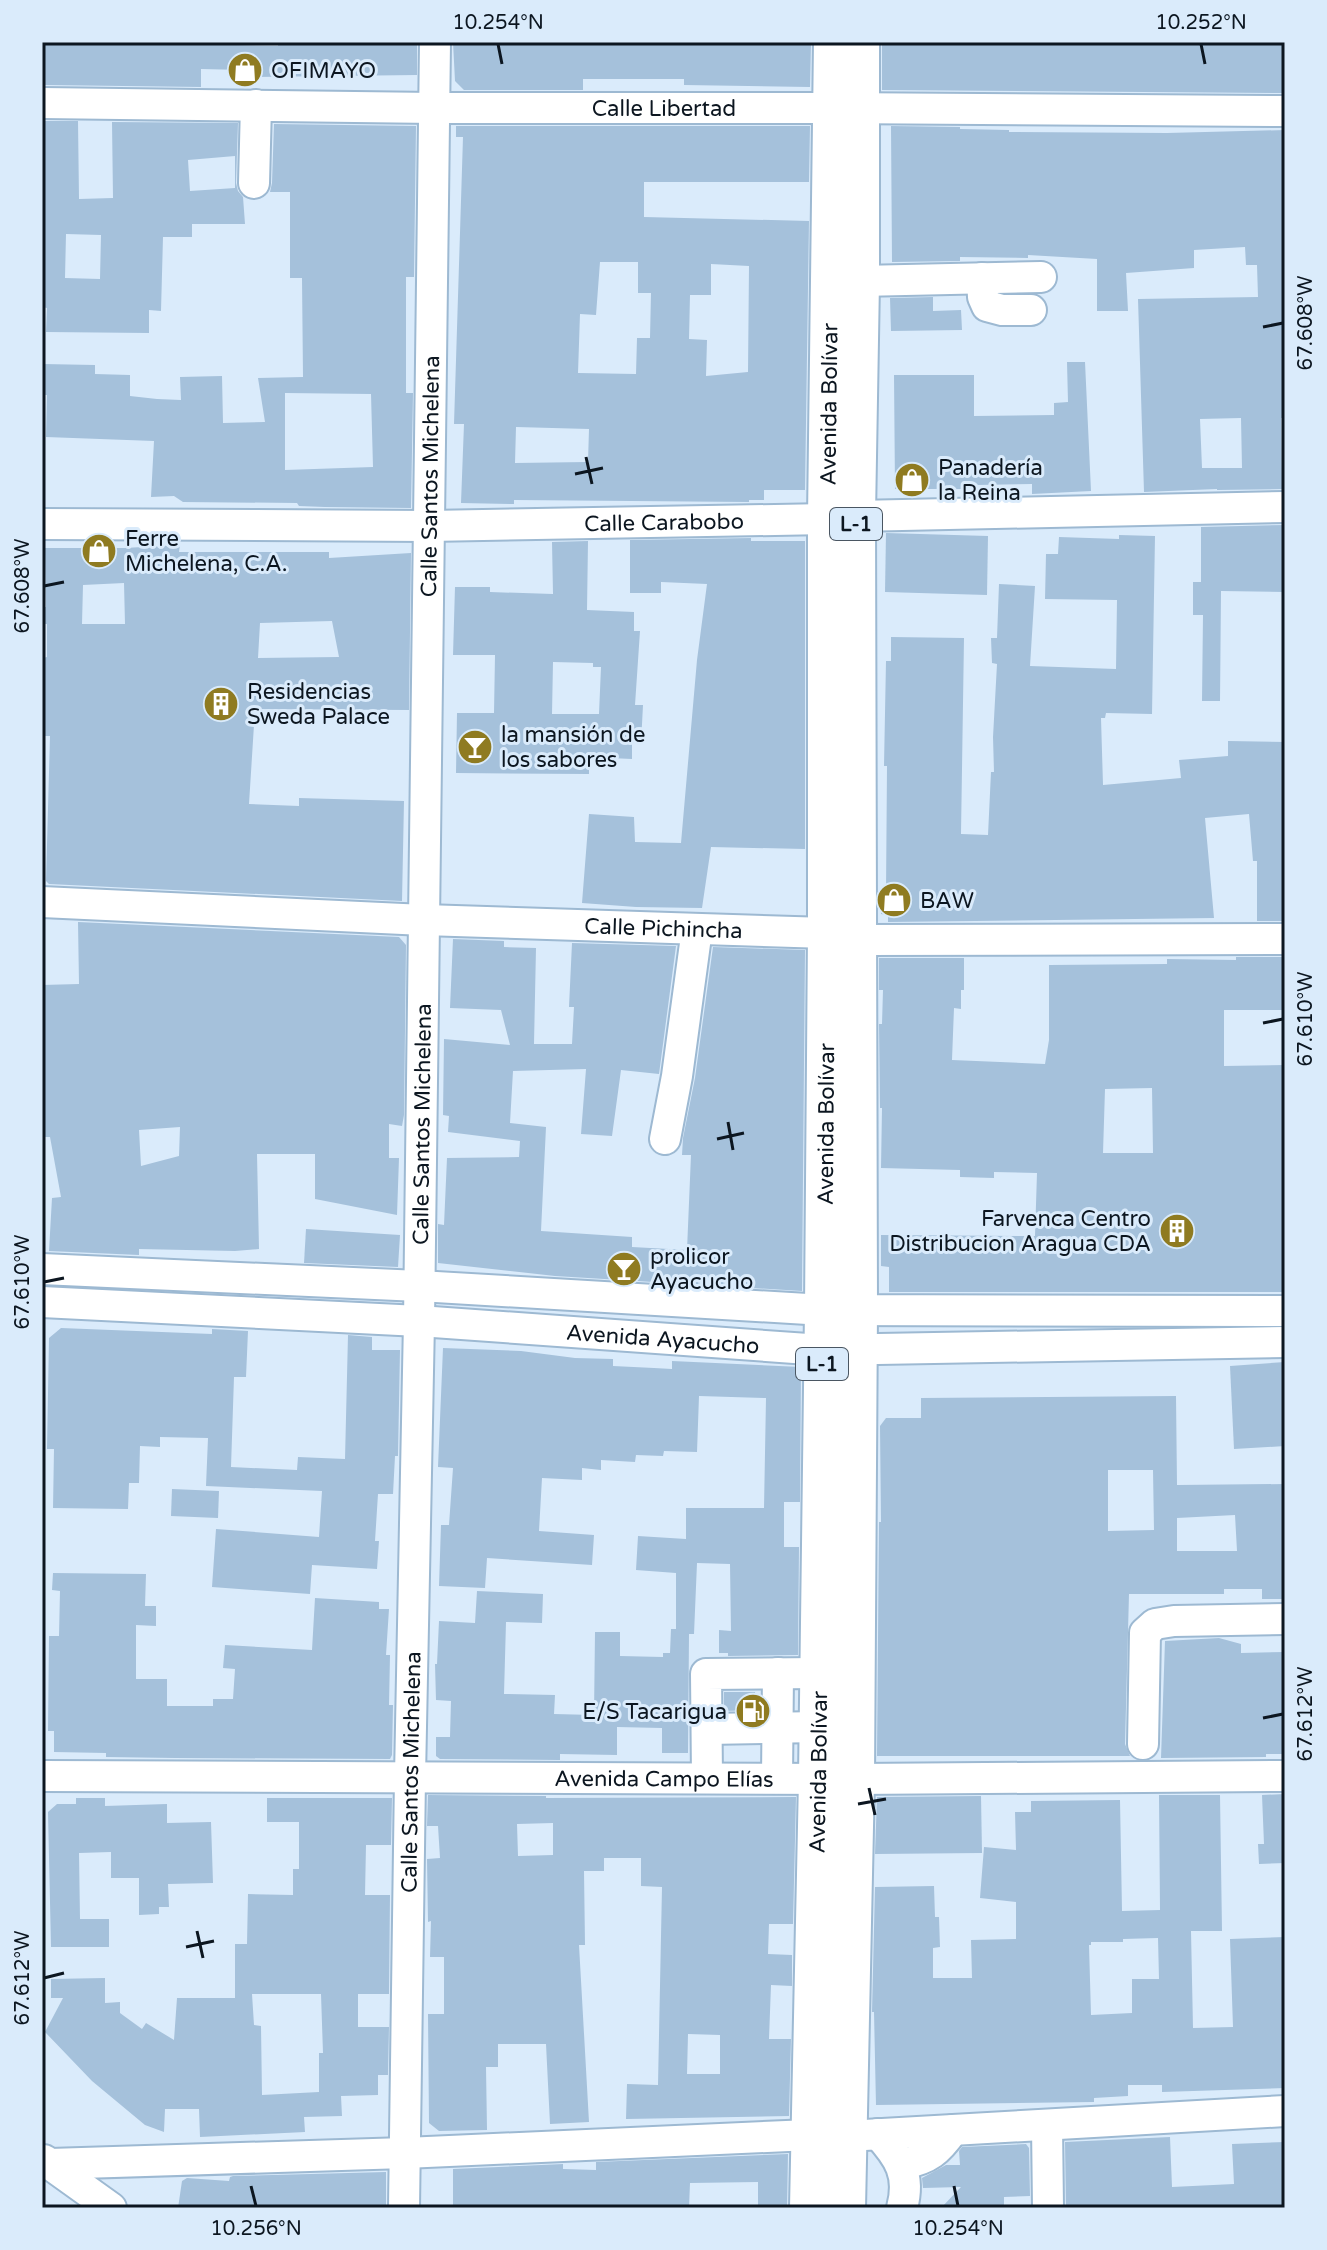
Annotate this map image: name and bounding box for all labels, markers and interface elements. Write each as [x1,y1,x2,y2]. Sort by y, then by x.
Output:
text: 10.254°N [452,11,544,35]
text: 10.252°N [1155,11,1247,35]
shop icon: OFIMAYO [226,51,264,89]
place label: OFIMAYO [271,58,376,84]
street label: Calle Libertad [592,96,736,122]
text: 67.608°W [1294,276,1318,370]
street label: Avenida Bolívar [815,322,843,485]
street label: Calle Santos Michelena [416,355,445,597]
place label: Panadería la Reina [938,455,1043,506]
shop icon: Panadería la Reina [893,461,931,499]
street label: Calle Carabobo [584,508,744,537]
road number: L-1 [830,508,882,540]
place label: Ferre Michelena, C.A. [125,526,287,577]
shop icon: Ferre Michelena, C.A. [80,532,118,570]
text: 67.608°W [11,539,35,633]
place label: Residencias Sweda Palace [247,679,390,730]
building icon: Residencias Sweda Palace [202,685,240,723]
place label: la mansión de los sabores [501,722,645,773]
bar icon: la mansión de los sabores [456,728,494,766]
shop icon: BAW [875,881,913,919]
place label: BAW [920,888,974,914]
street label: Calle Pichincha [584,913,743,944]
text: 67.610°W [1294,972,1318,1066]
street label: Calle Santos Michelena [408,1003,437,1245]
street label: Avenida Bolívar [813,1042,840,1205]
place label: Farvenca Centro Distribucion Aragua CDA [889,1206,1151,1257]
building icon: Farvenca Centro Distribucion Aragua CDA [1158,1212,1196,1250]
text: 67.610°W [11,1235,35,1329]
place label: prolicor Ayacucho [650,1244,753,1295]
bar icon: prolicor Ayacucho [605,1250,643,1288]
street label: Avenida Ayacucho [565,1320,760,1359]
road number: L-1 [796,1348,848,1380]
street label: Calle Santos Michelena [396,1651,426,1893]
text: 67.612°W [1294,1667,1318,1761]
street label: Avenida Bolívar [804,1690,833,1854]
fuel station icon: E/S Tacarigua [734,1692,772,1730]
place label: E/S Tacarigua [582,1699,727,1725]
street label: Avenida Campo Elías [554,1766,774,1793]
text: 67.612°W [11,1931,35,2025]
text: 10.256°N [210,2217,302,2241]
text: 10.254°N [912,2217,1004,2241]

